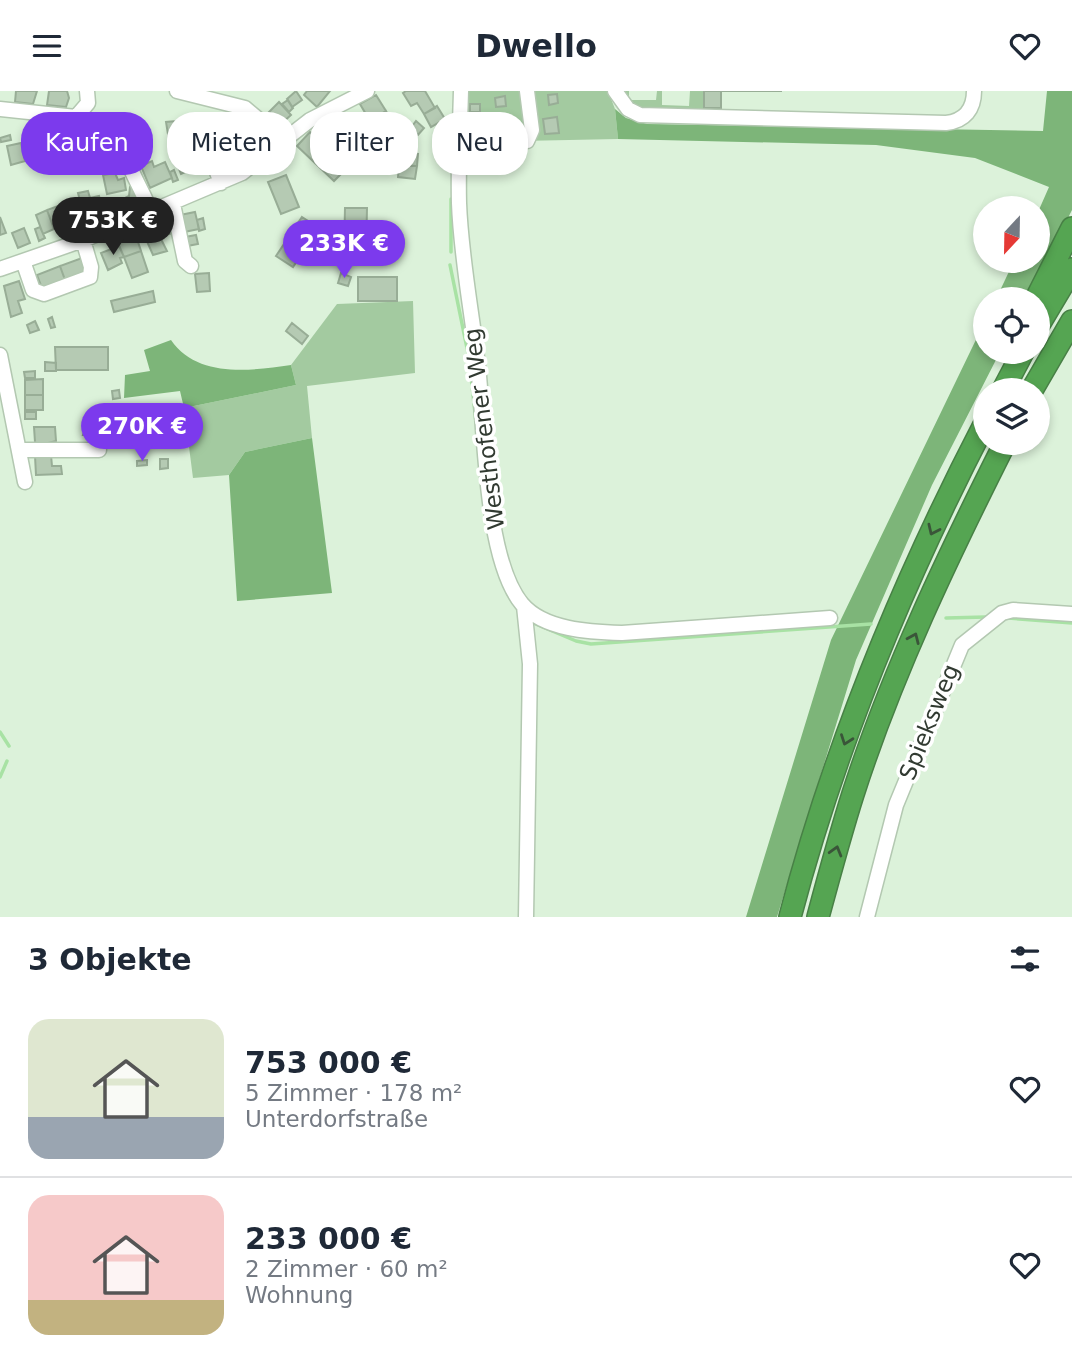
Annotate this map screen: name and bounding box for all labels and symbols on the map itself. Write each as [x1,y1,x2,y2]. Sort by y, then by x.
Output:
north arrow [973,196,1050,273]
pin: 753K € [56,197,170,257]
pin: 233K € [287,221,401,280]
street label: Westhofener Weg [459,327,509,531]
pin: 270K € [85,403,199,463]
one-way arrow [927,523,941,535]
one-way arrow [906,632,920,645]
street label: Spieksweg [894,660,964,784]
one-way arrow [840,733,854,745]
one-way arrow [828,846,843,858]

